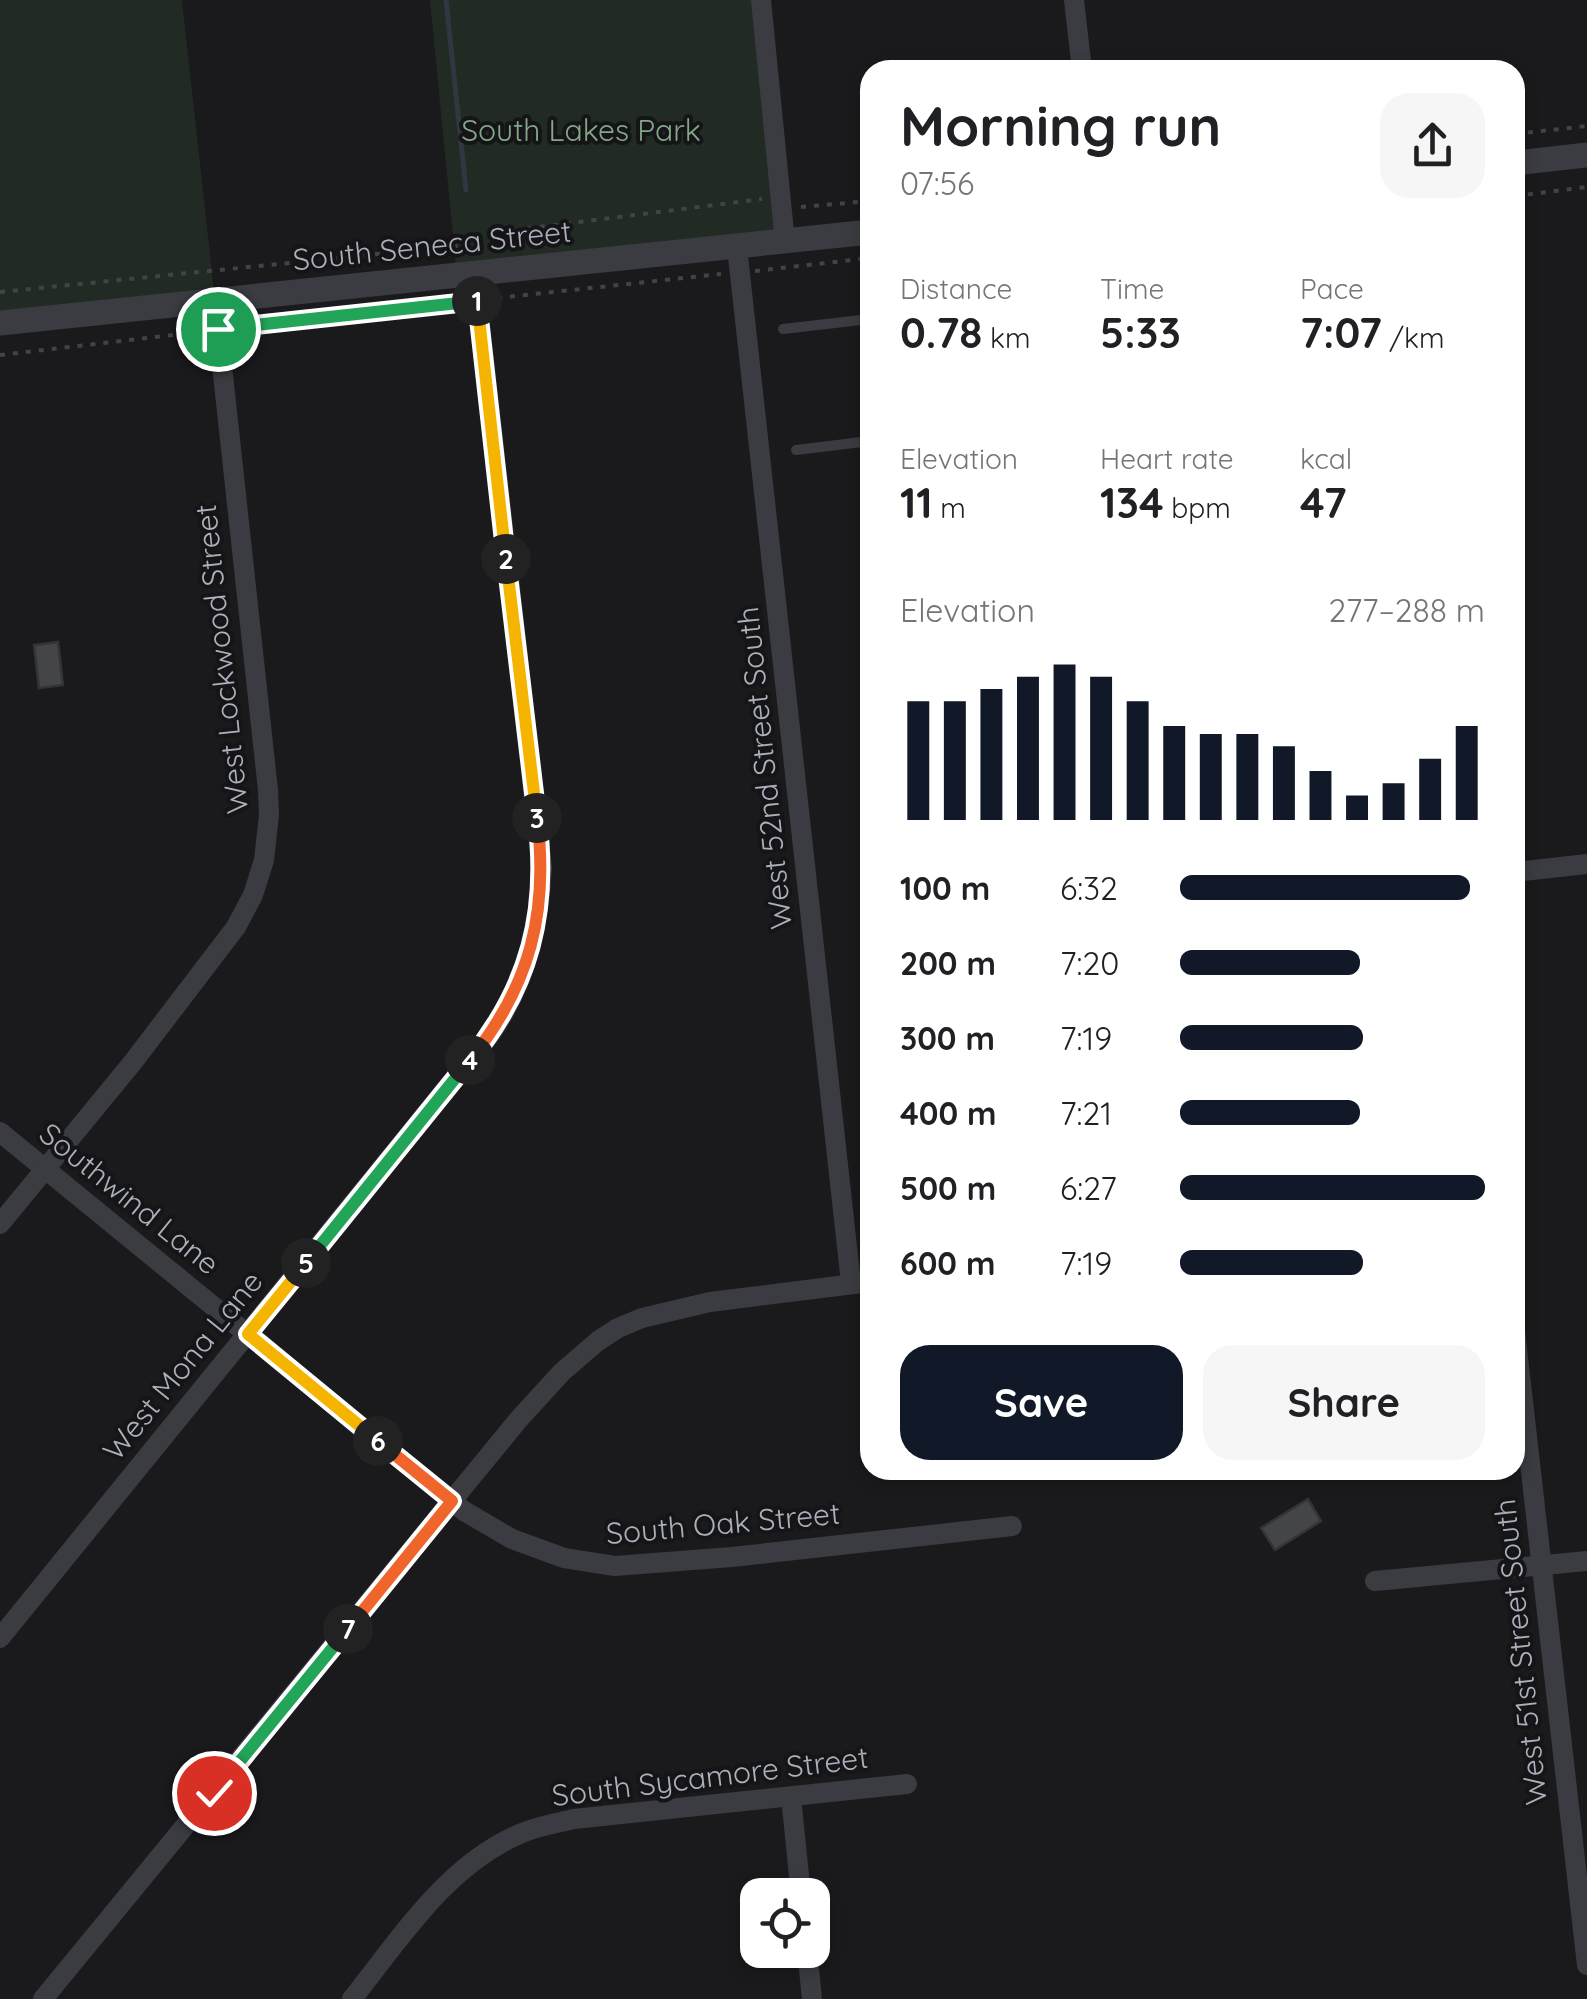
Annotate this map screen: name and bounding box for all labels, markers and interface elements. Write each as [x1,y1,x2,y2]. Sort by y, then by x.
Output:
text: Morning run [900,91,1221,160]
button: share [1380,93,1485,198]
park label: South Lakes Park [461,111,701,149]
text: 07:56 [900,163,974,203]
street label: South Seneca Street [291,212,573,279]
text: Distance [900,271,1012,306]
text: Time [1100,271,1164,306]
text: Pace [1300,271,1364,306]
pin: 1 [452,276,502,326]
text: 1 [472,283,482,318]
pin [176,287,261,372]
icon: arrive [191,302,246,357]
text: 0.78 [900,306,982,359]
text: 5:33 [1100,306,1181,359]
text: 7:07 [1300,306,1382,359]
text: km [982,320,1031,355]
text: /km [1382,320,1444,355]
text: Elevation [900,441,1018,476]
text: Heart rate [1100,441,1234,476]
text: kcal [1300,441,1352,476]
text: 11 [900,476,933,529]
text: 134 [1100,476,1164,529]
text: 47 [1300,476,1347,529]
text: m [933,490,966,525]
text: bpm [1164,490,1231,525]
street label: West Lockwood Street [186,503,256,816]
pin: 2 [481,534,531,584]
text: 2 [498,541,514,576]
text: Elevation [900,590,1035,630]
text: 277–288 m [1329,590,1485,630]
street label: West 52nd Street South [728,605,800,931]
pin: 3 [512,793,562,843]
text: 3 [529,800,545,835]
text: 100 m [900,868,990,908]
text: 6:32 [1060,868,1118,908]
text: 200 m [900,943,996,983]
text: 7:20 [1060,943,1119,983]
text: 300 m [900,1018,995,1058]
text: 7:19 [1060,1018,1112,1058]
pin: 4 [445,1035,495,1085]
text: 4 [462,1042,478,1077]
text: 400 m [900,1093,997,1133]
text: 7:21 [1060,1093,1112,1133]
street label: Southwind Lane [32,1114,227,1282]
text: 500 m [900,1168,996,1208]
text: 6:27 [1060,1168,1117,1208]
pin: 5 [281,1238,331,1288]
text: 600 m [900,1243,995,1283]
text: 7:19 [1060,1243,1112,1283]
text: 5 [298,1245,314,1280]
street label: West Mona Lane [94,1263,270,1468]
button: Save [900,1345,1183,1460]
button: Share [1203,1345,1485,1460]
pin: 6 [353,1416,403,1466]
text: 6 [370,1423,386,1458]
street label: South Oak Street [604,1494,842,1552]
street label: West 51st Street South [1485,1497,1555,1807]
pin: 7 [323,1604,373,1654]
text: 7 [340,1611,356,1646]
street label: South Sycamore Street [550,1738,870,1814]
pin [172,1751,257,1836]
icon: check [187,1766,242,1821]
map controls [740,1878,830,1968]
button: locate [740,1878,830,1968]

